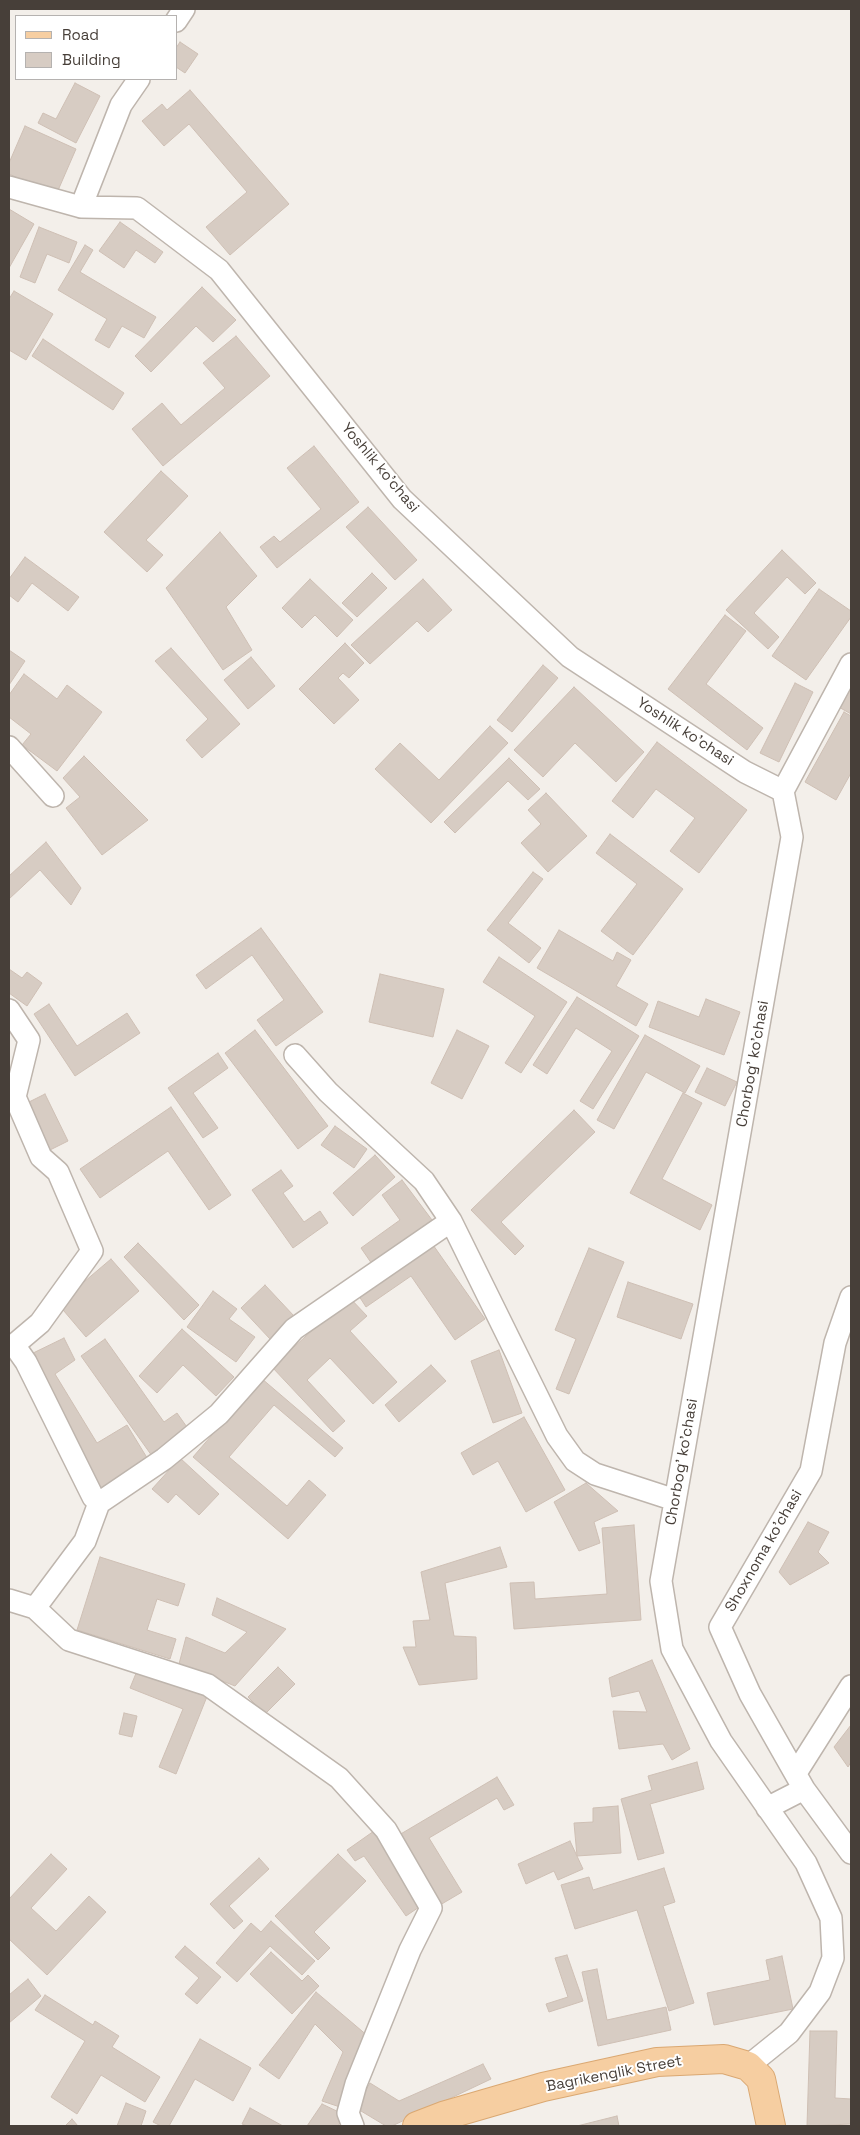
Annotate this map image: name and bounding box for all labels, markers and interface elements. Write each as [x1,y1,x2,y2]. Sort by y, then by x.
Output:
legend [15,15,178,80]
text: Road [62,25,99,44]
text: Building [62,50,121,69]
street label: Yoshlik ko'chasi [337,419,423,517]
street label: Yoshlik ko'chasi [633,694,737,770]
street label: Chorbog' ko'chasi [733,999,773,1129]
street label: Chorbog' ko'chasi [662,1397,702,1527]
street label: Shoxnoma ko'chasi [722,1487,806,1615]
street label: Bagrikenglik Street [545,2052,683,2096]

